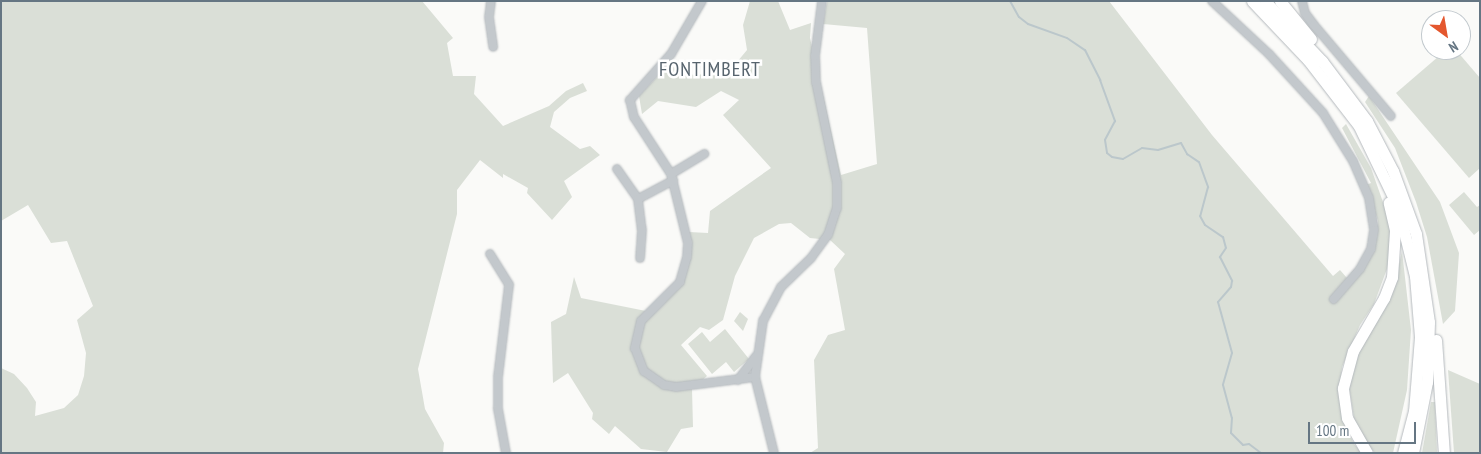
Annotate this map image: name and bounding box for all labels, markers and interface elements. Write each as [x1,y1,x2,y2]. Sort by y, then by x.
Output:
north arrow [1421,10,1471,60]
text: N [1445,37,1461,57]
district label: FONTIMBERT [658,57,762,81]
scale bar [1311,412,1418,444]
text: 100 m [1316,421,1349,440]

